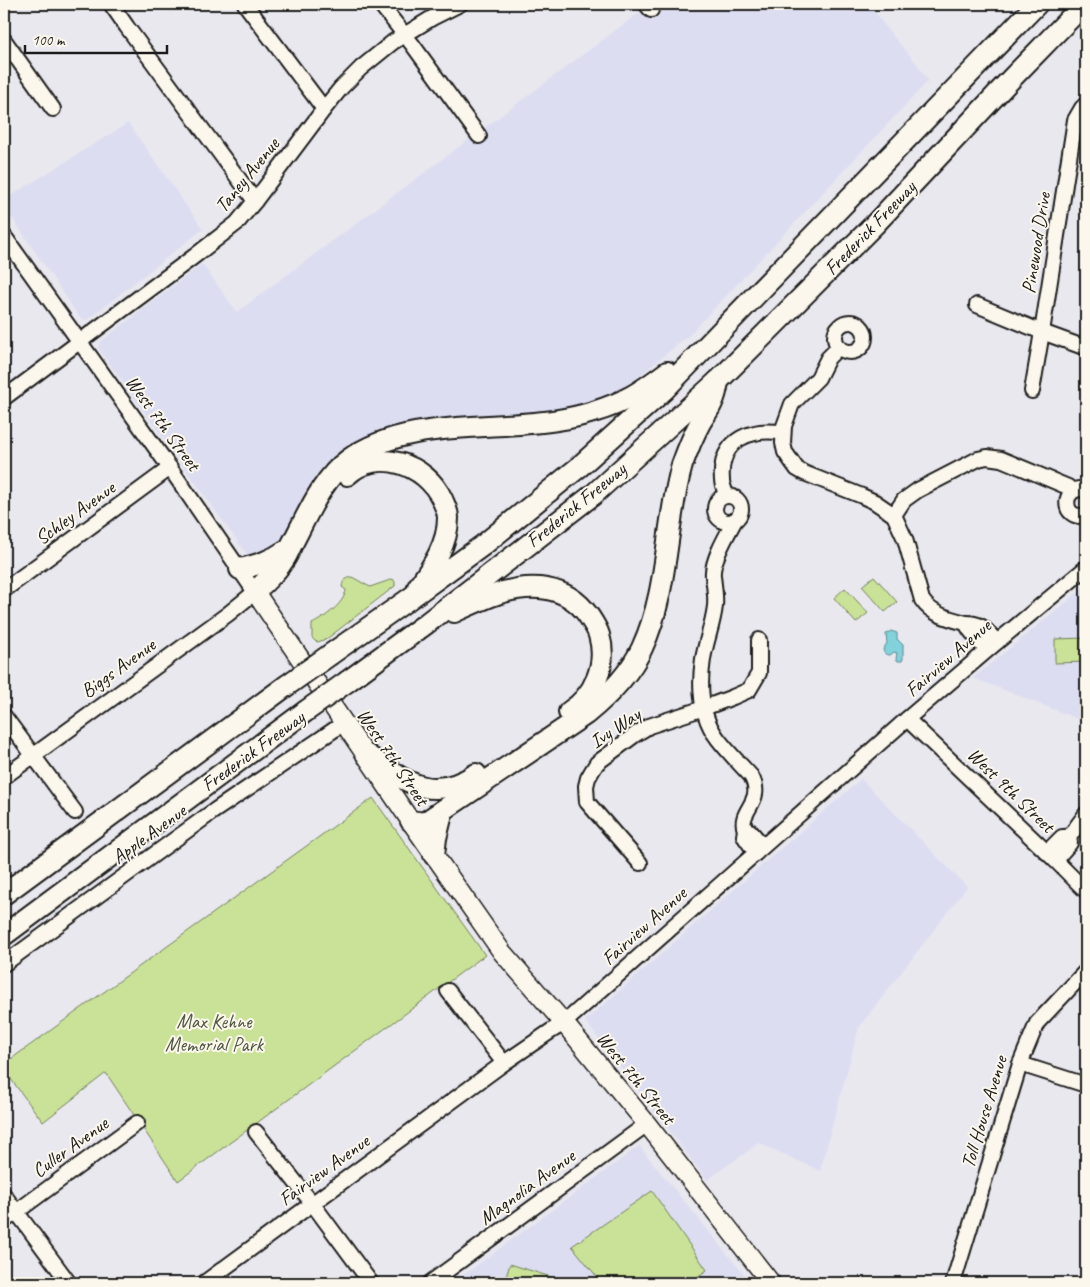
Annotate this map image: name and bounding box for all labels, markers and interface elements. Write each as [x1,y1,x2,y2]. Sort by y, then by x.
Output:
scale bar [25,22,168,54]
text: 100 m [32,31,66,50]
street label: Taney Avenue [209,131,286,217]
street label: Frederick Freeway [819,175,922,280]
street label: Pinewood Drive [1016,189,1057,295]
street label: West 7th Street [120,370,207,478]
street label: Frederick Freeway [521,456,632,553]
street label: Schley Avenue [30,475,121,550]
street label: Fairview Avenue [900,613,997,702]
street label: Biggs Avenue [76,632,161,703]
street label: Ivy Way [585,701,647,754]
street label: Frederick Freeway [196,704,311,797]
street label: West 7th Street [351,704,436,812]
street label: West 9th Street [962,742,1062,840]
street label: Apple Avenue [107,798,192,869]
street label: Fairview Avenue [596,880,693,971]
park label: Max Kehne Memorial Park [165,1009,265,1057]
street label: West 7th Street [591,1027,682,1131]
street label: Toll House Avenue [955,1052,1013,1171]
street label: Culler Avenue [27,1110,114,1183]
street label: Fairview Avenue [274,1128,375,1211]
street label: Magnolia Avenue [474,1143,581,1230]

